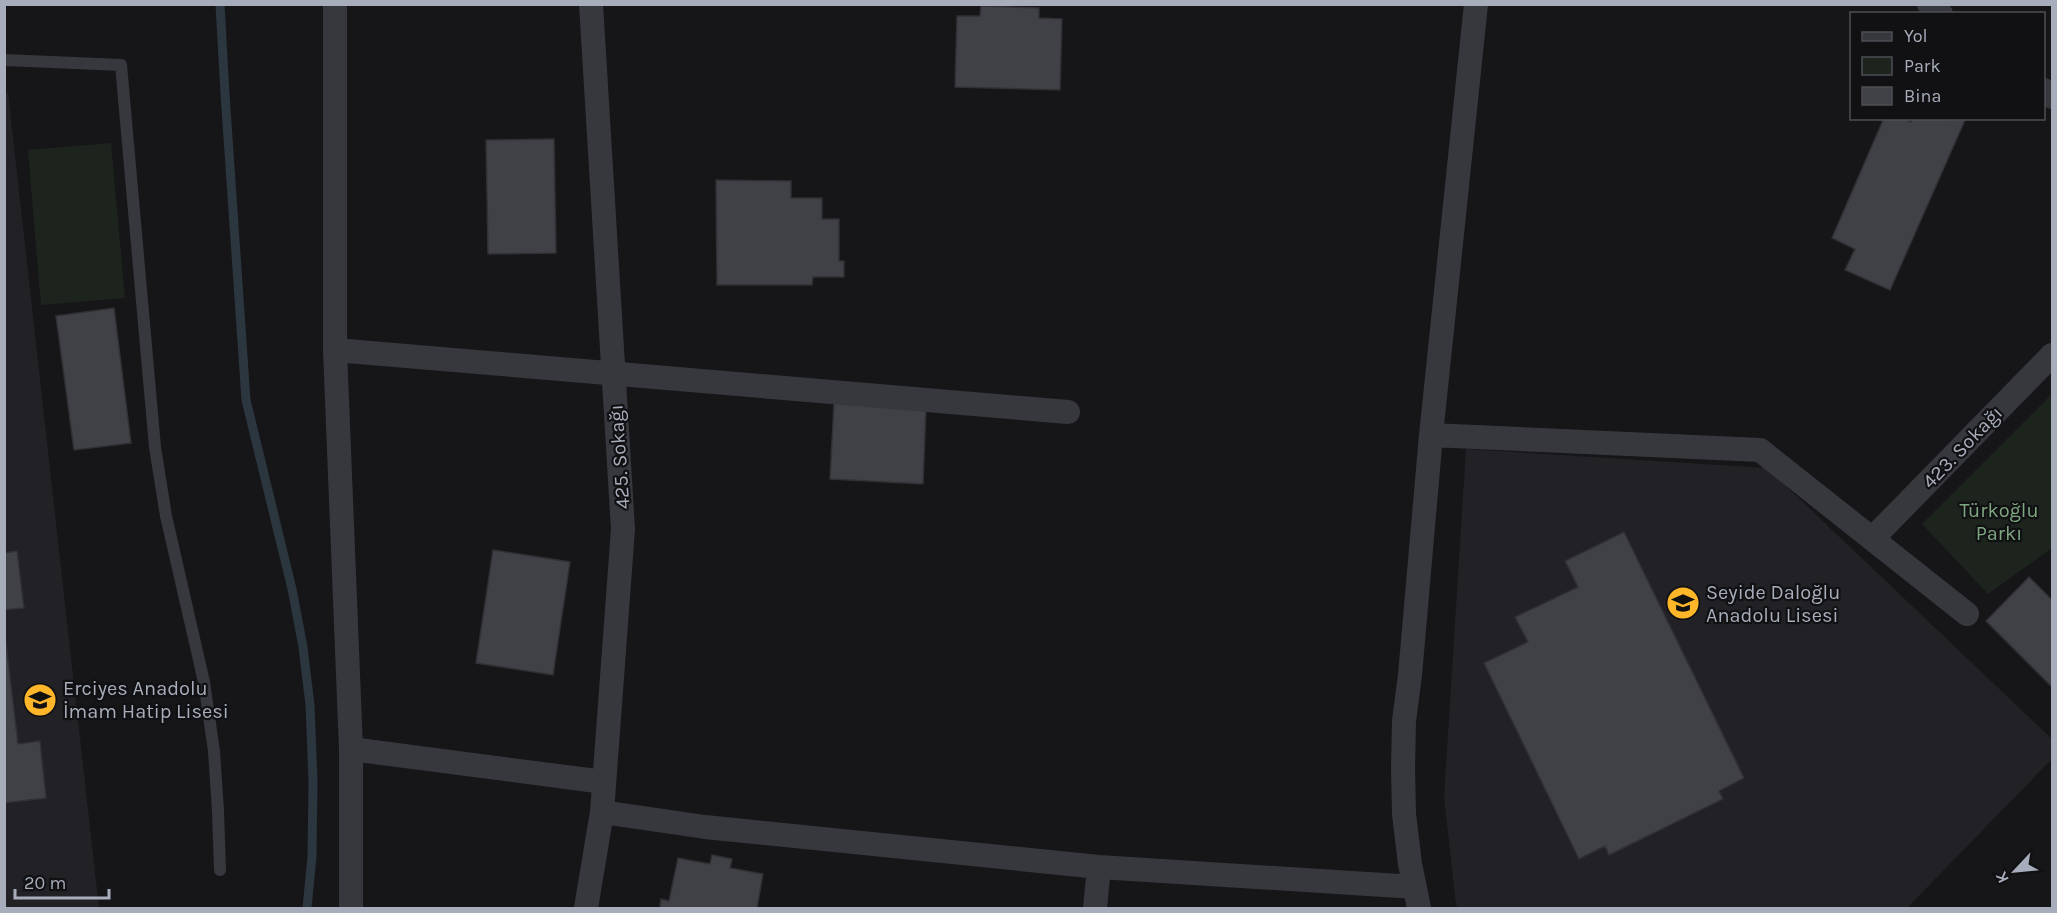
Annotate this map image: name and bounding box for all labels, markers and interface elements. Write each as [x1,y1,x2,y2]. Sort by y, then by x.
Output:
legend [1850,12,2045,120]
text: Yol [1904,25,1928,47]
text: Park [1904,55,1941,77]
text: Bina [1904,85,1941,107]
street label: 423. Sokağı [1917,401,2007,493]
street label: 425. Sokağı [604,404,635,510]
park label: Türkoğlu Parkı [1959,499,2039,545]
place label: Seyide Daloğlu Anadolu Lisesi [1706,581,1840,627]
school or university icon: Seyide Daloğlu Anadolu Lisesi [1665,585,1701,621]
place label: Erciyes Anadolu İmam Hatip Lisesi [63,677,229,723]
school or university icon: Erciyes Anadolu İmam Hatip Lisesi [22,682,58,718]
north arrow [1985,841,2045,901]
scale bar [15,862,110,900]
text: K [1991,868,2013,886]
text: 20 m [24,872,66,894]

